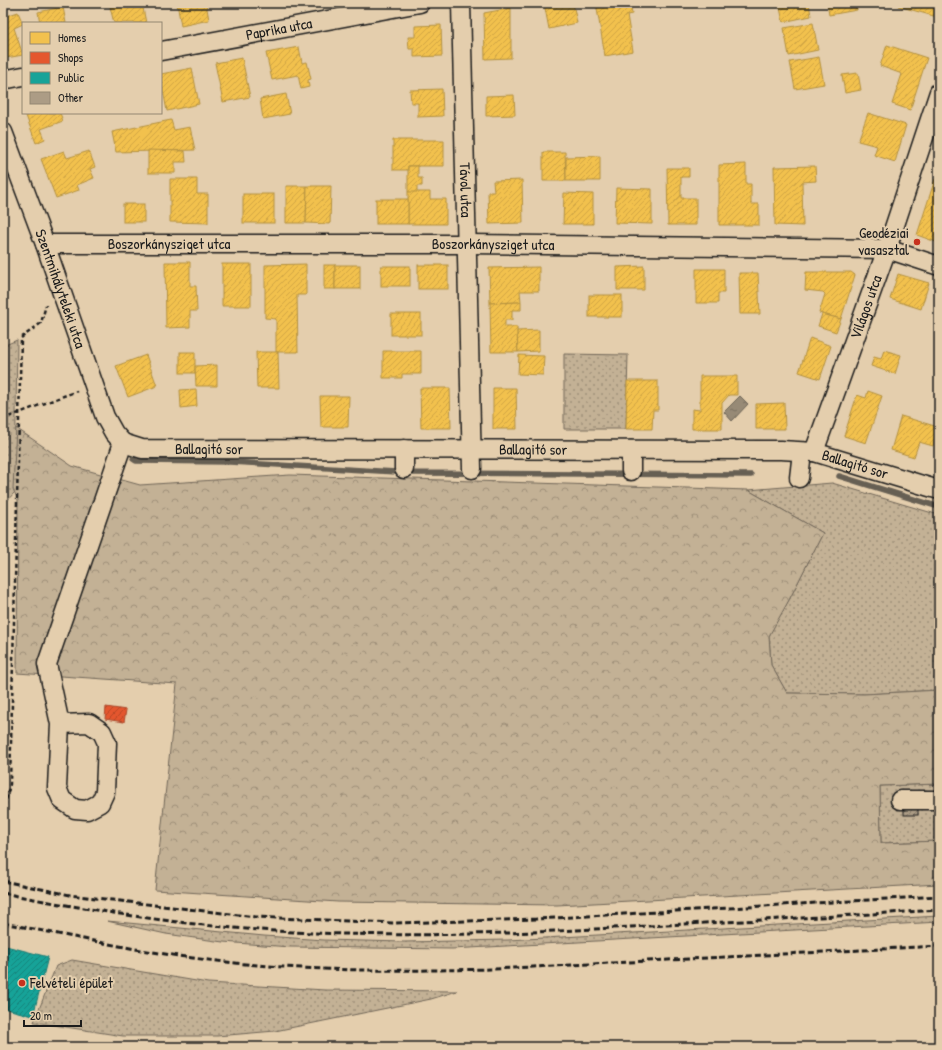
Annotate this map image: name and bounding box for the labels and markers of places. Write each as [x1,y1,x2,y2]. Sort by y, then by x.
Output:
place label: Geodéziai vasasztal [858,222,909,260]
marker: Geodéziai vasasztal [912,237,922,247]
place label: Felvételi épület [29,972,114,993]
marker: Felvételi épület [17,978,27,988]

